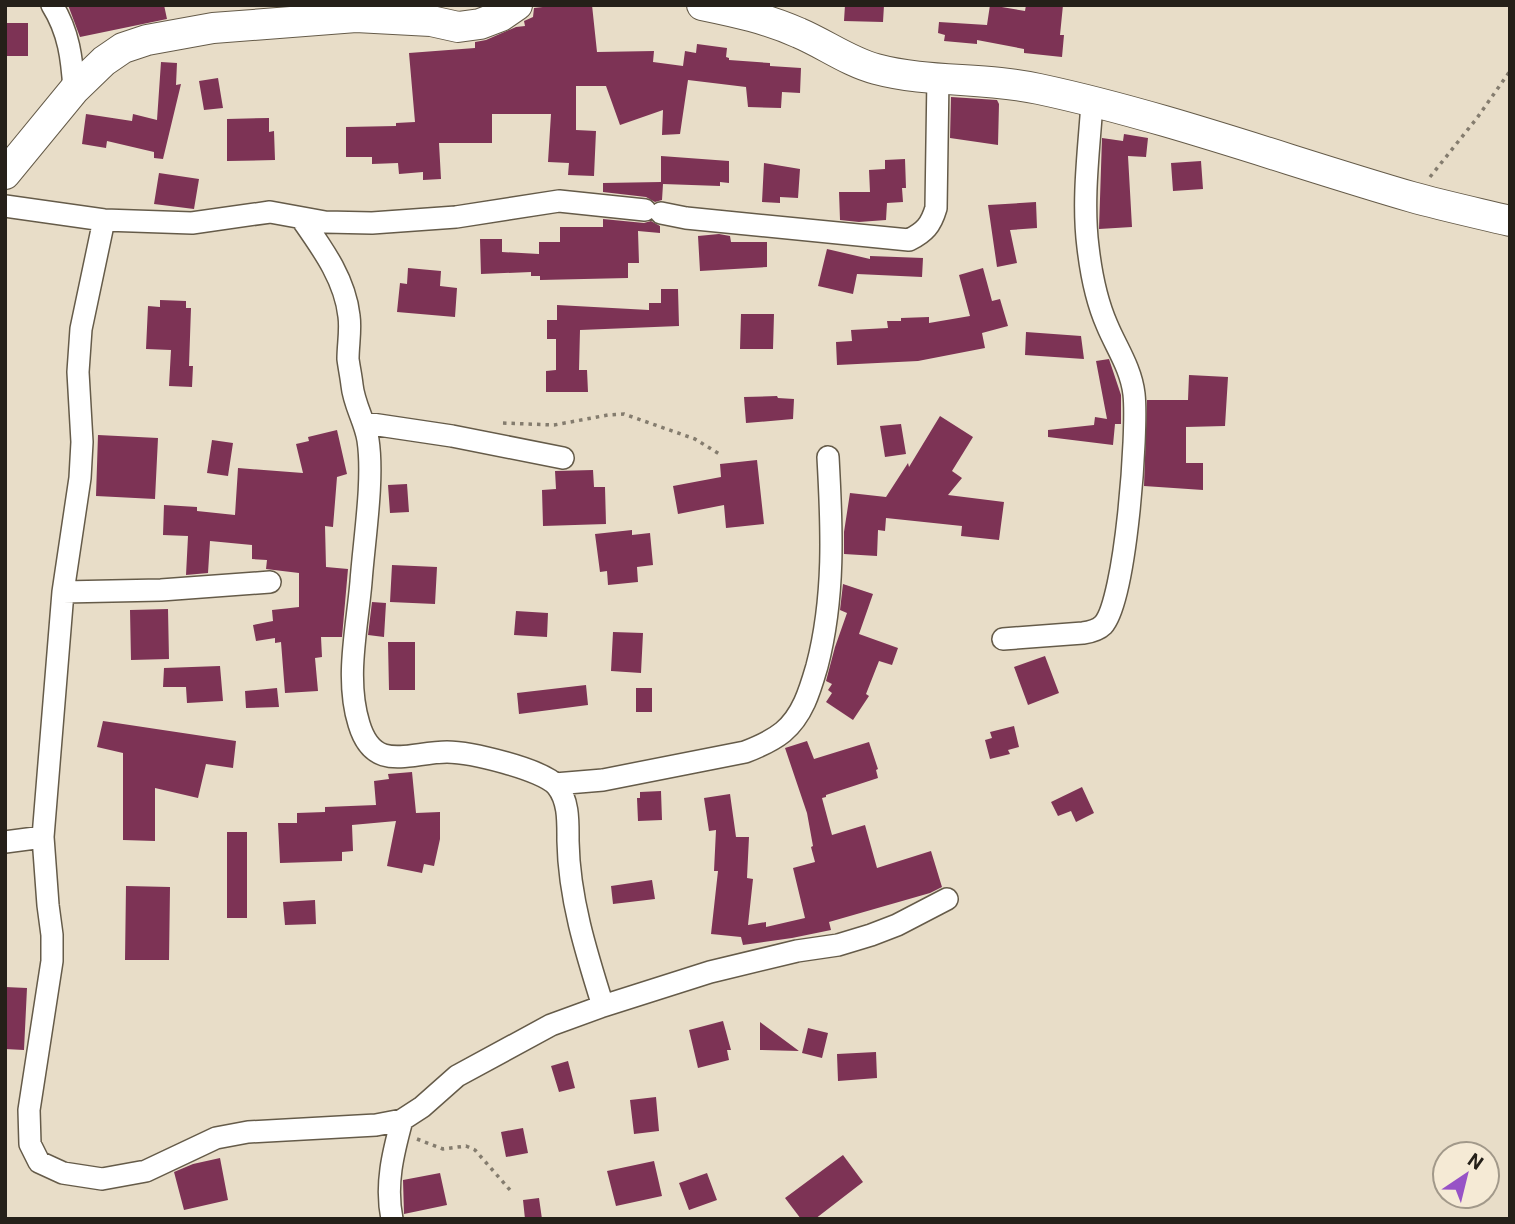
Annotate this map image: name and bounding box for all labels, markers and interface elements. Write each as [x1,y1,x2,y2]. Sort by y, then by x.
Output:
north arrow [1431,1140,1501,1210]
text: N [1463,1148,1488,1175]

